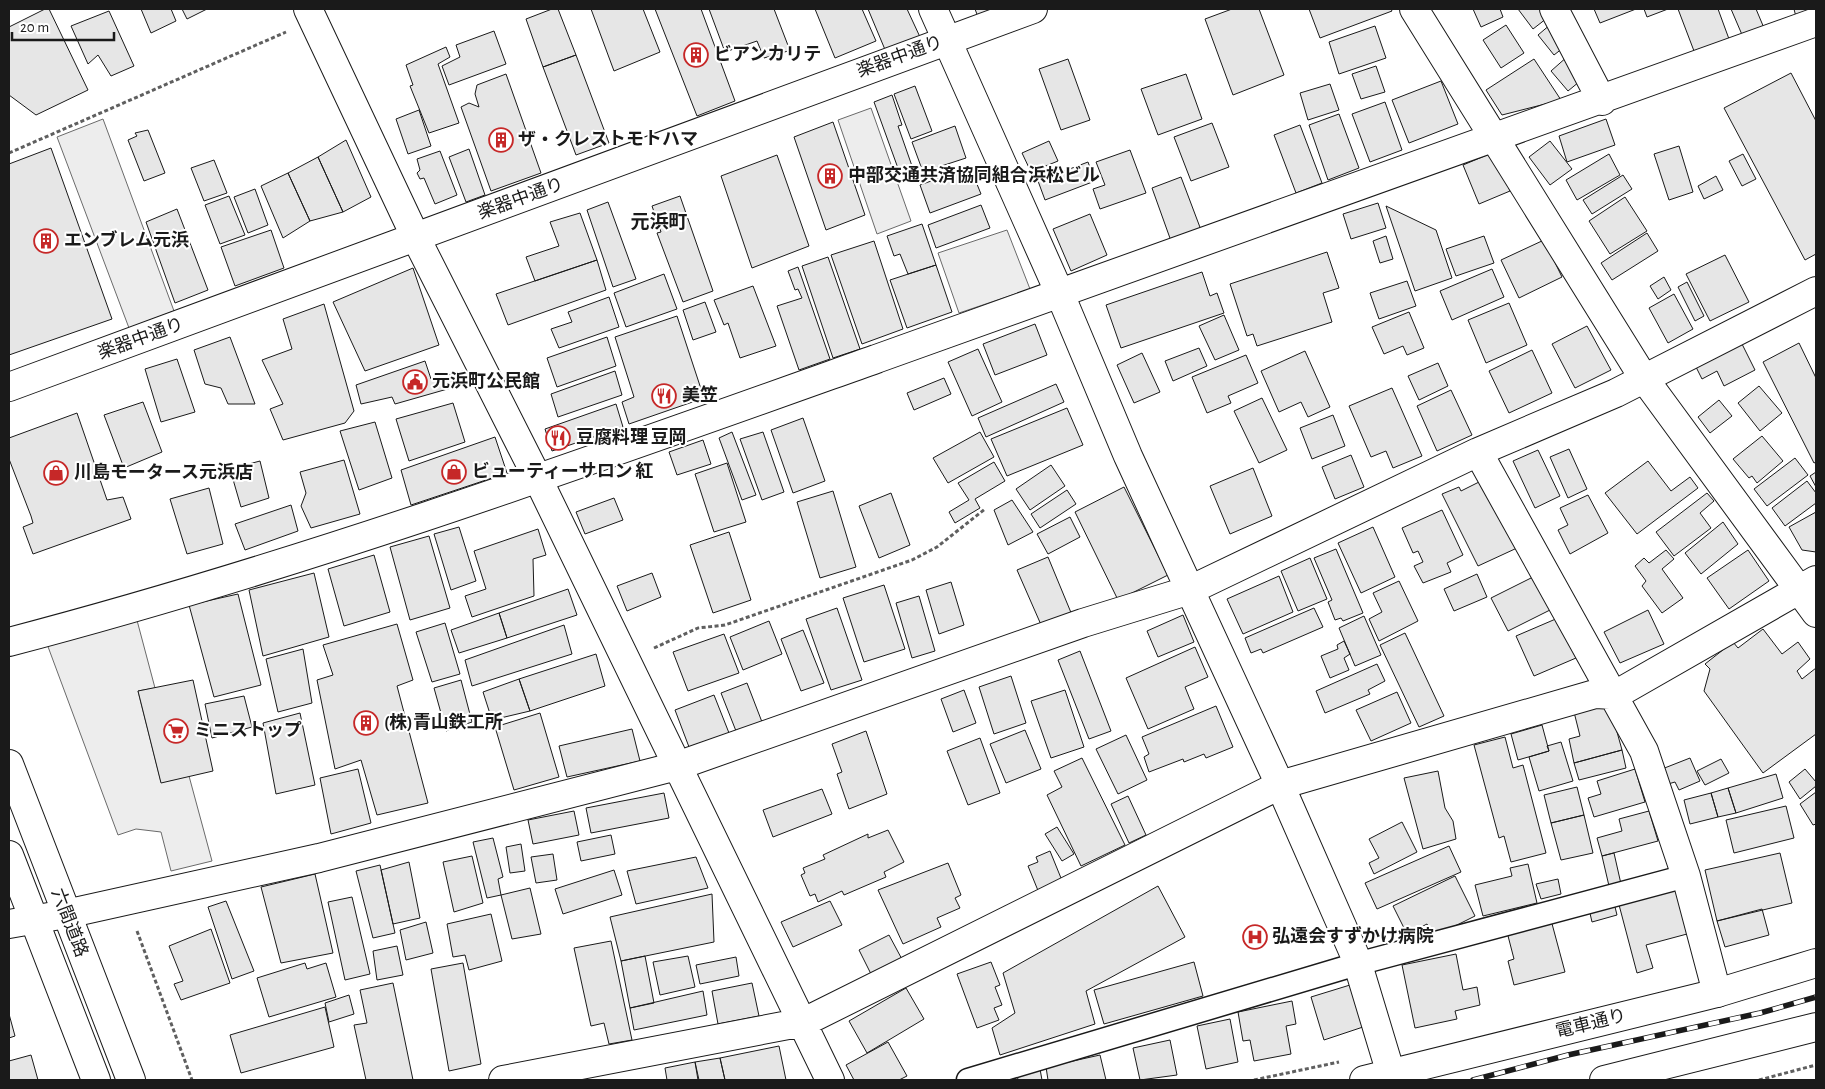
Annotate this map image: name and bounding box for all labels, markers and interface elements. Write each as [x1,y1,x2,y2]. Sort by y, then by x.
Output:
scale bar [12,10,115,42]
text: 20 m [20,20,49,35]
street label: 楽器中通り [854,32,945,81]
building icon: ビアンカリテ [683,42,709,68]
place label: ビアンカリテ [714,44,821,64]
building icon: ザ・クレストモトハマ [488,127,514,153]
place label: ザ・クレストモトハマ [518,130,698,149]
building icon: 中部交通共済協同組合浜松ビル [817,163,843,189]
place label: 中部交通共済協同組合浜松ビル [848,165,1100,185]
street label: 楽器中通り [475,174,566,223]
district label: 元浜町 [630,211,688,232]
building icon: エンブレム元浜 [33,228,59,254]
place label: エンブレム元浜 [64,230,189,250]
street label: 楽器中通り [95,314,186,363]
public building icon: 元浜町公民館 [402,369,428,395]
place label: 元浜町公民館 [432,371,540,391]
restaurant icon: 美笠 [651,383,677,409]
place label: 美笠 [682,385,718,405]
restaurant icon: 豆腐料理 豆岡 [545,425,571,451]
place label: 豆腐料理 豆岡 [576,427,687,447]
shop icon: ビューティーサロン 紅 [441,459,467,485]
shop icon: 川島モータース元浜店 [43,460,69,486]
place label: ビューティーサロン 紅 [472,461,653,481]
place label: 川島モータース元浜店 [74,462,253,482]
building icon: (株)青山鉄工所 [353,710,379,736]
place label: (株)青山鉄工所 [384,712,503,732]
supermarket icon: ミニストップ [163,718,189,744]
place label: ミニストップ [194,721,302,740]
street label: 六間道路 [48,885,92,960]
hospital icon: 弘遠会すずかけ病院 [1242,924,1268,950]
place label: 弘遠会すずかけ病院 [1272,925,1434,946]
street label: 電車通り [1554,1006,1628,1041]

